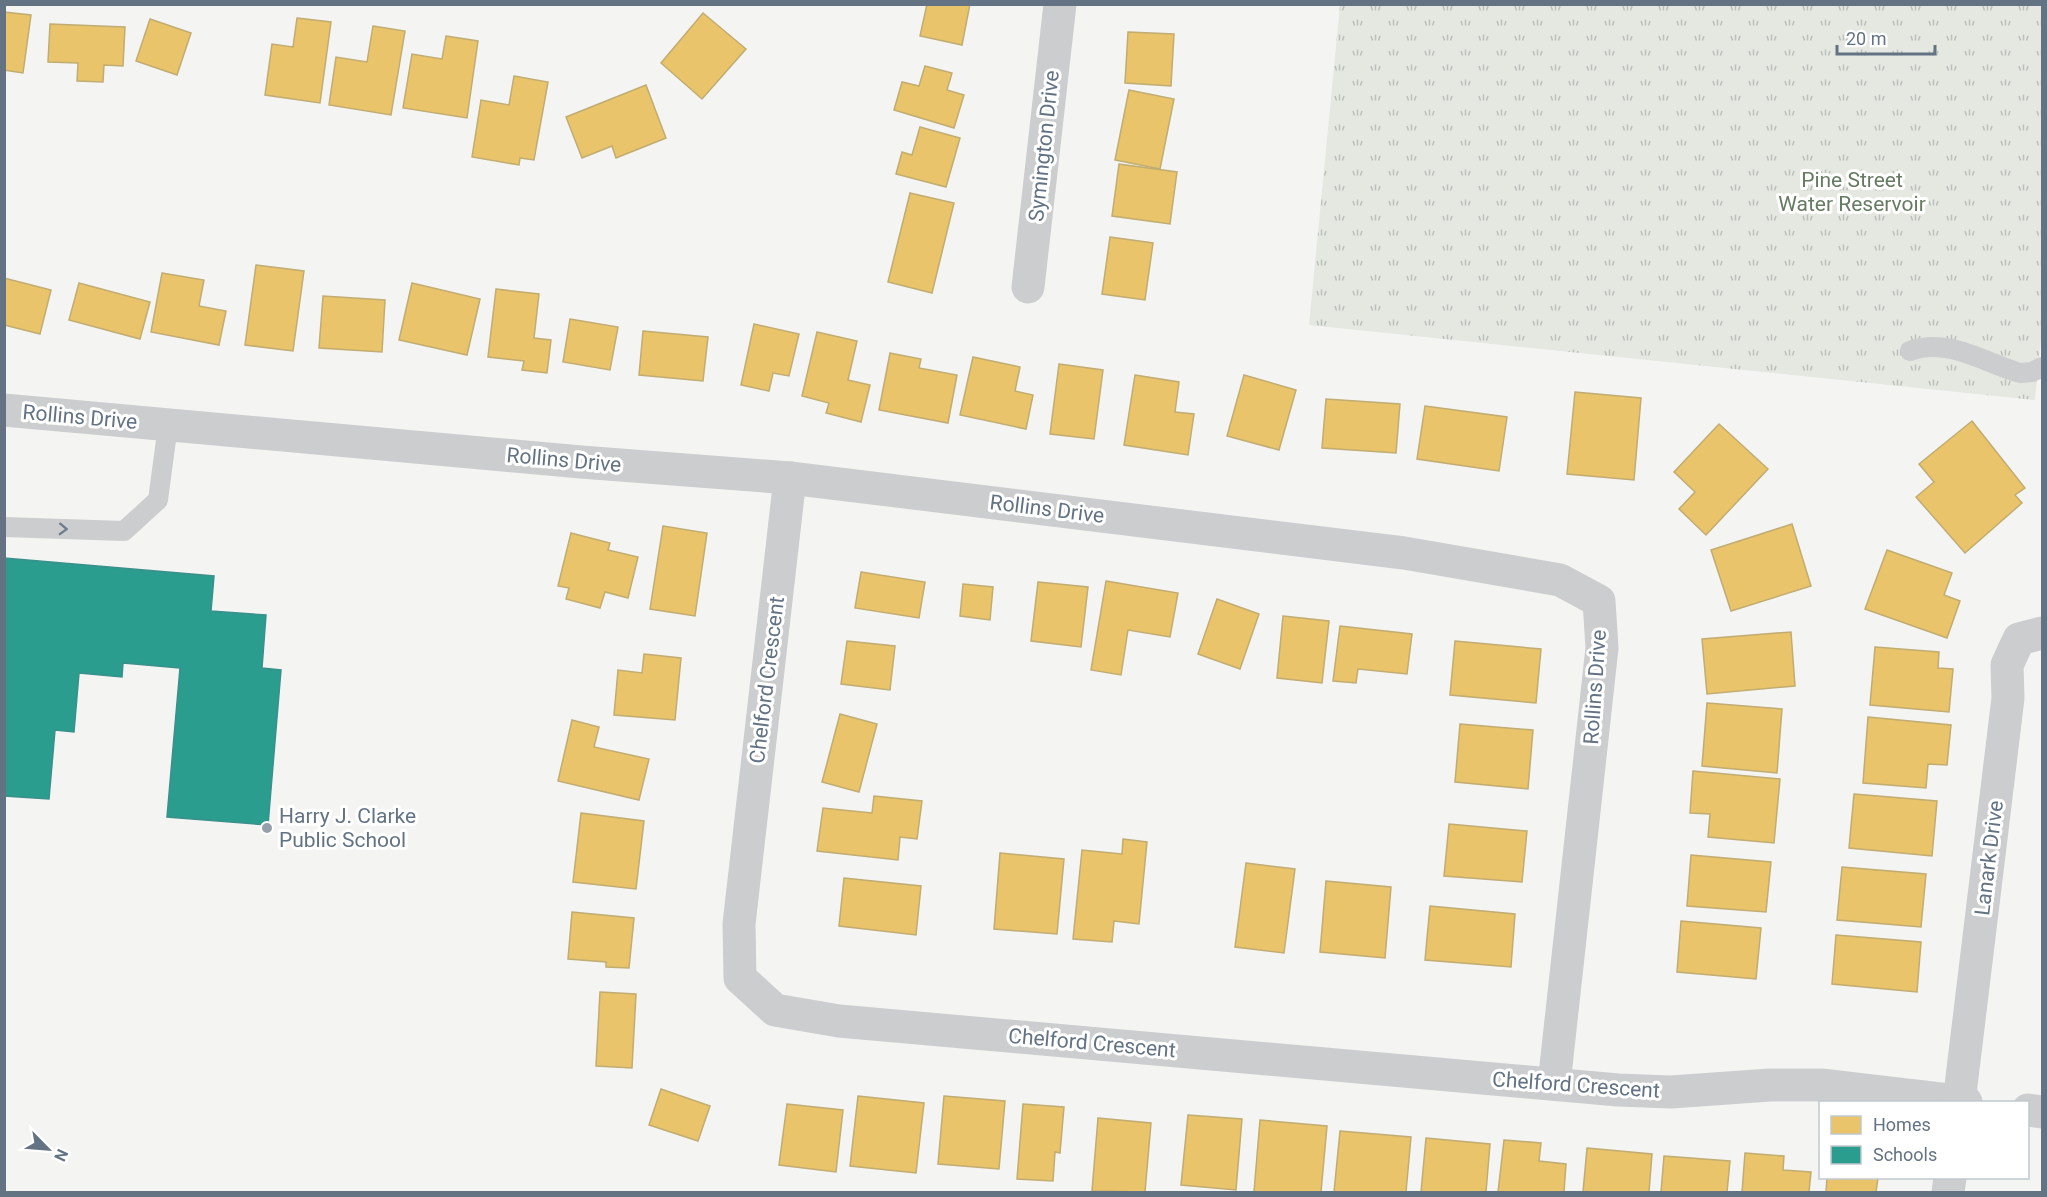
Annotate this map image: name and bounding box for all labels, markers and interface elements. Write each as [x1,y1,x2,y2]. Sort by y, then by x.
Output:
scale bar [1837,18,1934,56]
text: 20 m [1846,28,1886,49]
street label: Symington Drive [1024,69,1064,223]
park label: Pine Street Water Reservoir [1778,168,1926,216]
street label: Rollins Drive [22,400,138,434]
street label: Rollins Drive [506,443,622,477]
street label: Rollins Drive [988,490,1106,528]
one-way arrow [58,523,67,535]
street label: Chelford Crescent [745,595,789,765]
street label: Rollins Drive [1579,629,1611,745]
street label: Lanark Drive [1970,799,2008,917]
place label: Harry J. Clarke Public School [279,804,416,852]
marker: Harry J. Clarke Public School [260,821,274,835]
street label: Chelford Crescent [1007,1024,1177,1062]
street label: Chelford Crescent [1491,1067,1661,1103]
legend [1819,1101,2029,1179]
text: Homes [1873,1114,1931,1135]
north arrow [18,1119,78,1179]
text: Schools [1873,1144,1937,1165]
text: N [50,1146,72,1164]

